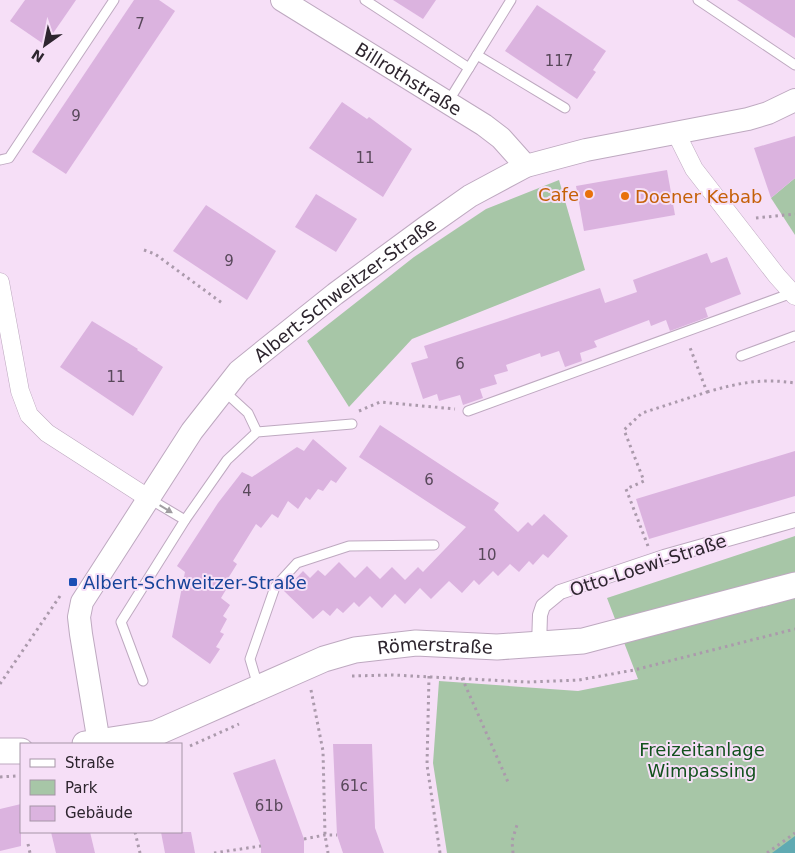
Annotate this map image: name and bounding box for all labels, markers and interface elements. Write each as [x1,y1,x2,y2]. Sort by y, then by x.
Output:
house number: 7 [135,15,145,33]
north arrow [20,20,70,70]
street label: Billrothstraße [352,38,466,119]
text: N [29,46,47,66]
house number: 117 [545,52,573,70]
house number: 9 [71,107,81,125]
house number: 11 [355,149,375,167]
place label: Cafe [538,184,579,205]
place label: Doener Kebab [635,186,762,207]
marker: Cafe [583,188,595,200]
marker: Doener Kebab [619,190,631,202]
street label: Albert-Schweitzer-Straße [249,213,440,366]
house number: 9 [224,252,234,270]
house number: 6 [455,355,465,373]
house number: 11 [106,368,126,386]
house number: 6 [424,471,434,489]
house number: 4 [242,482,252,500]
one-way arrow [160,504,173,513]
street label: Otto-Loewi-Straße [567,530,729,600]
house number: 10 [477,546,497,564]
place label: Albert-Schweitzer-Straße [83,572,307,593]
marker: Albert-Schweitzer-Straße [67,576,79,588]
street label: Römerstraße [376,632,493,658]
park label: Freizeitanlage Wimpassing [639,739,765,781]
legend [20,743,182,833]
text: Straße [65,754,114,772]
house number: 61c [340,777,368,795]
text: Park [65,779,98,797]
house number: 61b [255,797,283,815]
text: Gebäude [65,804,133,822]

